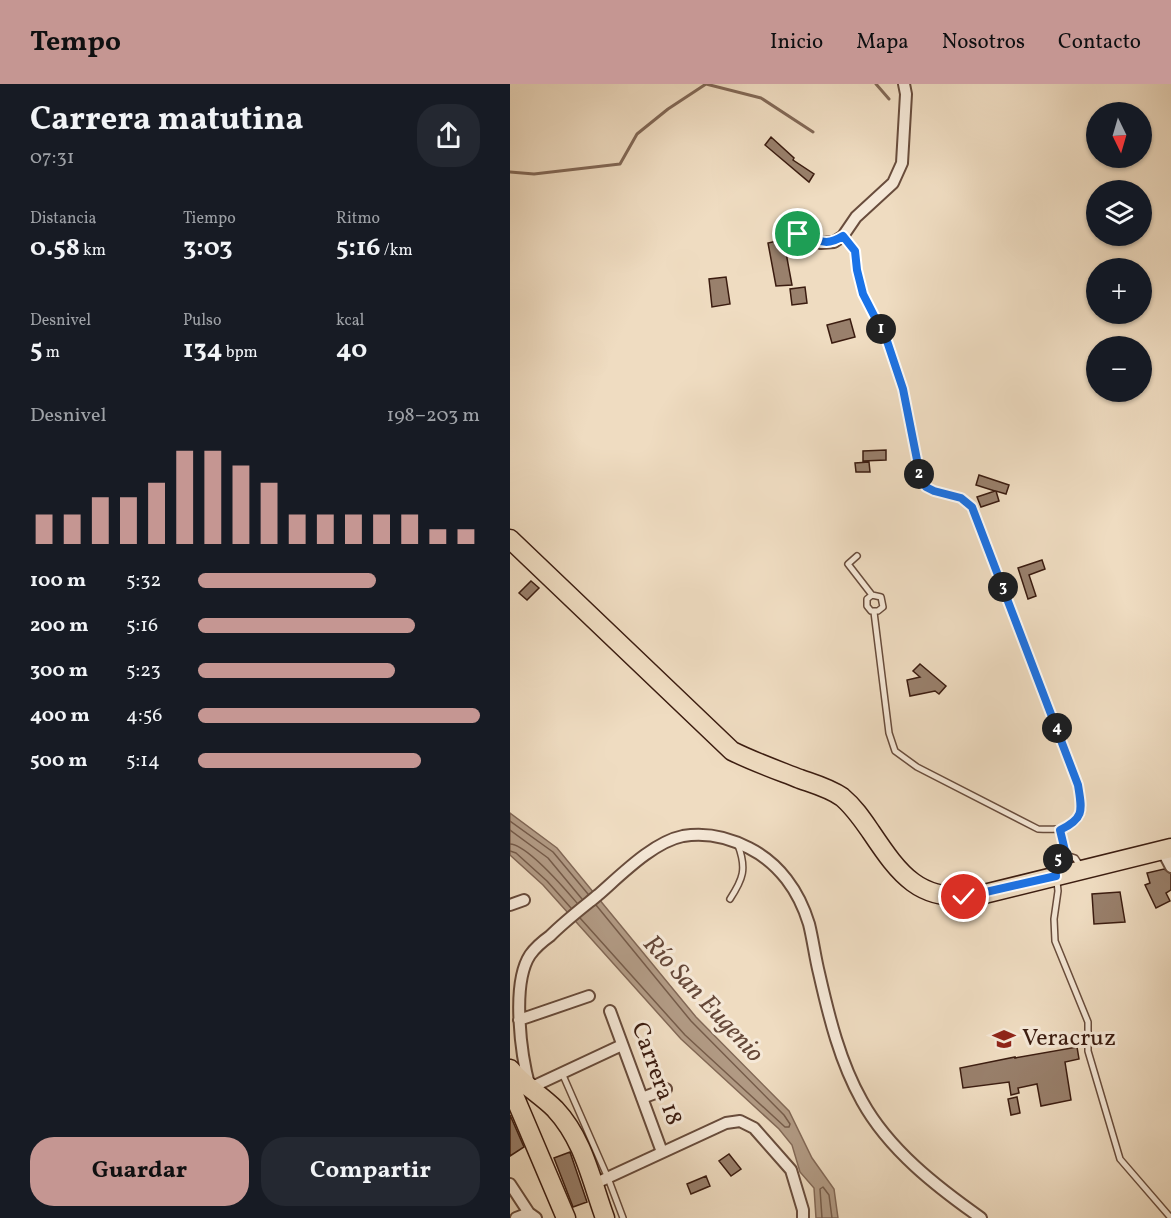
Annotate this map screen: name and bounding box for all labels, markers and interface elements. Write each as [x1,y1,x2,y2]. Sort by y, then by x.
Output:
text: Tempo [30,23,121,62]
text: Inicio [770,28,823,57]
text: Mapa [856,28,909,57]
text: Nosotros [942,28,1025,57]
text: Contacto [1058,28,1141,57]
text: Carrera matutina [30,98,304,144]
north arrow [1086,102,1152,168]
map controls [1086,102,1152,402]
button: share [417,104,480,167]
text: 07:31 [30,144,74,172]
button: layers [1086,180,1152,246]
text: Distancia [30,208,96,230]
text: Tiempo [183,208,236,230]
text: Ritmo [336,208,380,230]
pin [772,208,823,259]
icon: arrive [781,217,814,250]
text: 0.58 [30,230,80,266]
text: 3:03 [183,230,233,266]
text: 5:16 [336,230,381,266]
text: km [80,240,106,262]
text: /km [381,240,413,262]
button: + [1086,258,1152,324]
text: Desnivel [30,310,91,332]
text: Pulso [183,310,221,332]
text: kcal [336,310,364,332]
pin: 1 [866,314,896,344]
text: 1 [878,318,884,340]
text: 5 [30,332,43,368]
text: 134 [183,332,222,368]
text: 40 [336,332,367,368]
button: − [1086,336,1152,402]
text: m [43,342,60,364]
text: bpm [222,342,258,364]
text: Desnivel [30,402,106,430]
text: 198–203 m [386,402,480,430]
pin: 2 [904,459,934,489]
text: 2 [915,463,923,485]
text: 100 m [30,567,86,595]
text: 5:32 [126,567,161,595]
pin: 3 [988,572,1018,602]
text: 3 [999,576,1007,598]
text: 200 m [30,612,88,640]
text: 5:16 [126,612,158,640]
text: 300 m [30,657,88,685]
text: 5:23 [126,657,161,685]
text: 400 m [30,702,90,730]
text: 4:56 [126,702,162,730]
pin: 4 [1042,713,1072,743]
text: 4 [1052,717,1062,739]
text: 500 m [30,747,88,775]
text: 5:14 [126,747,160,775]
pin: 5 [1043,844,1073,874]
text: 5 [1054,848,1062,870]
pin [938,871,989,922]
icon: check [947,880,980,913]
water label: Río San Eugenio [634,927,772,1071]
street label: Carrera 18 [622,1018,690,1130]
place label: Veracruz [1022,1022,1116,1056]
school or university icon: Veracruz [991,1026,1017,1052]
button: Guardar [30,1137,249,1206]
button: Compartir [261,1137,480,1206]

